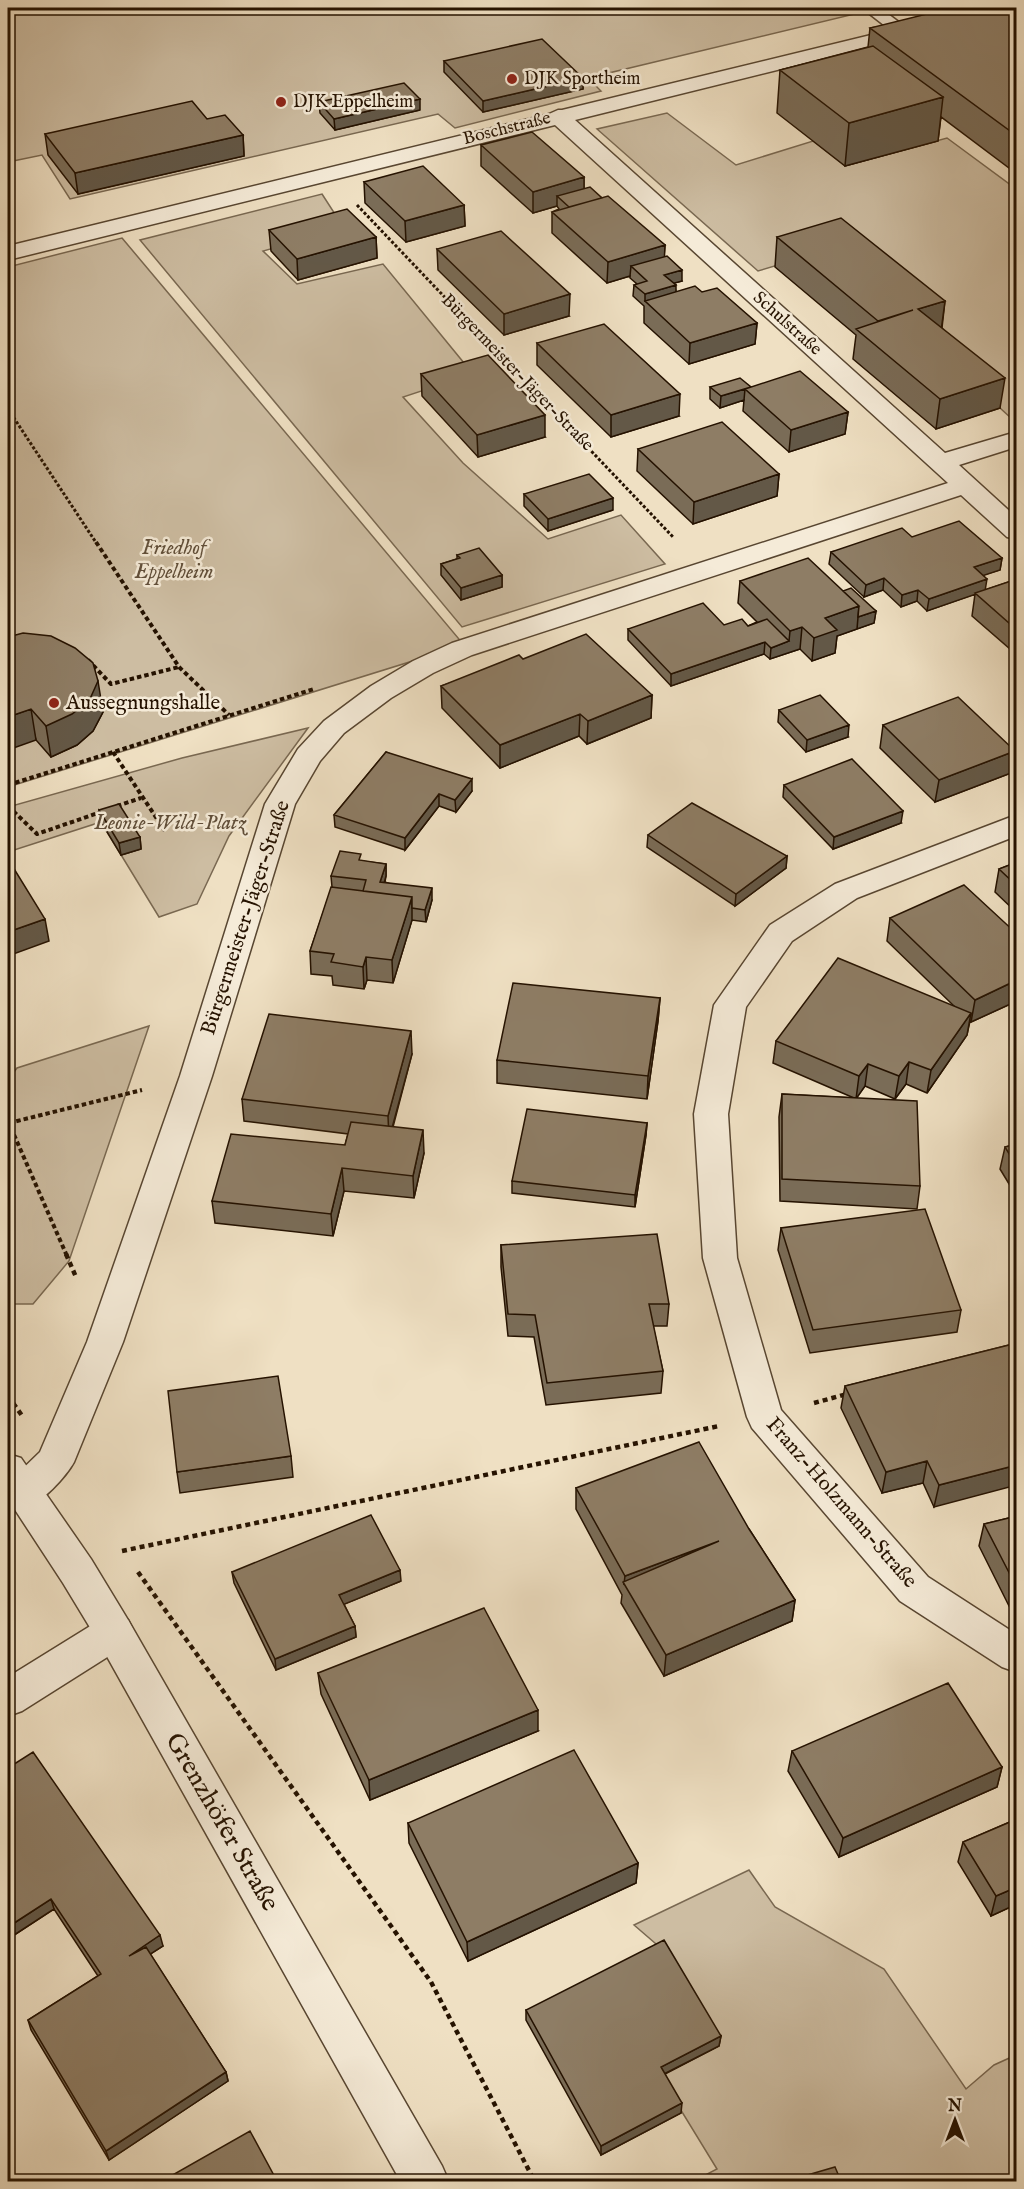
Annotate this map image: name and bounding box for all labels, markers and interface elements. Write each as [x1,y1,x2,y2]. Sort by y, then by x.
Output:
place label: DJK Sportheim [524,68,640,91]
marker: DJK Sportheim [505,72,519,86]
place label: DJK Eppelheim [293,91,413,114]
marker: DJK Eppelheim [274,95,288,109]
street label: Boschstraße [461,107,553,151]
street label: Schulstraße [748,287,826,361]
street label: Bürgermeister-Jäger-Straße [436,289,598,457]
park label: Friedhof Eppelheim [134,535,213,586]
place label: Aussegnungshalle [65,690,220,717]
marker: Aussegnungshalle [47,696,61,710]
street label: Bürgermeister-Jäger-Straße [195,797,297,1039]
park label: Leonie-Wild-Platz [93,810,248,837]
street label: Franz-Holzmann-Straße [759,1412,923,1594]
street label: Grenzhöfer Straße [158,1727,286,1917]
north arrow [925,2090,985,2150]
text: N [947,2097,962,2117]

